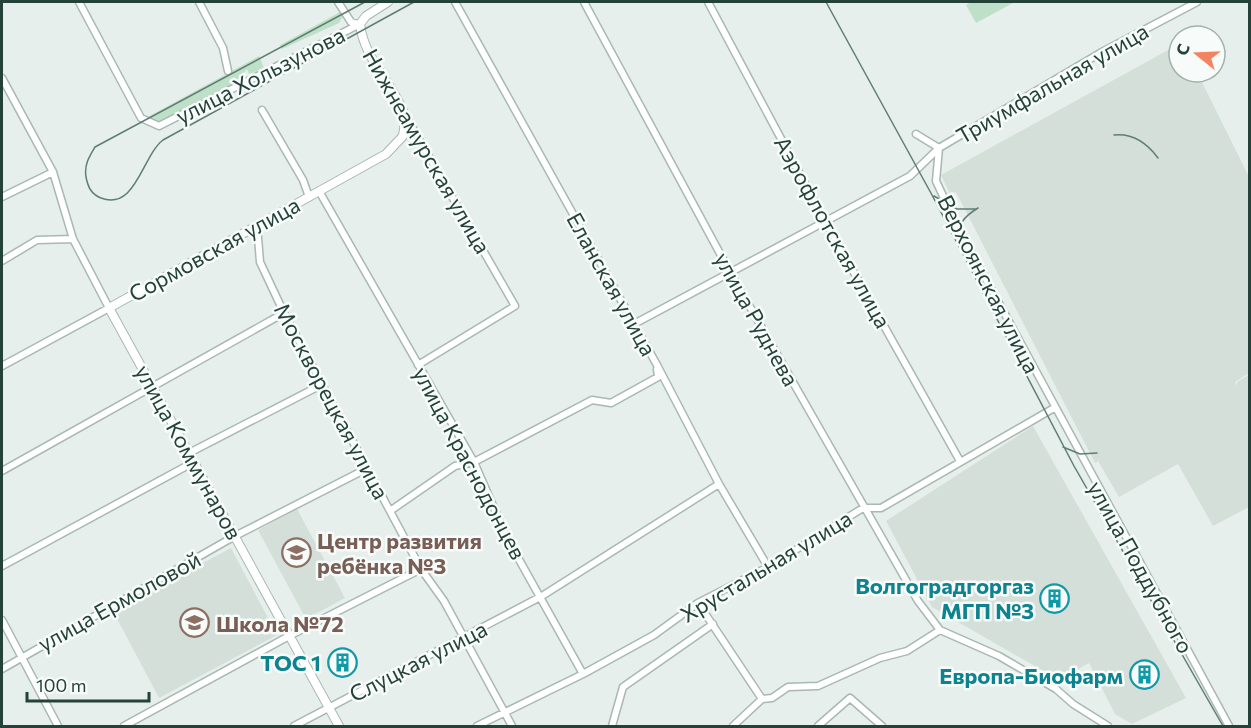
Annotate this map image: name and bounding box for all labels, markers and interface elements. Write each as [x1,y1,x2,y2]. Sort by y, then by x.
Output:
street label: Триумфальная улица [951,17,1153,149]
street label: улица Хользунова [171,21,349,129]
north arrow [1167,24,1227,84]
text: С [1172,41,1193,57]
street label: Нижнеамурская улица [357,44,497,258]
street label: Аэрофлотская улица [769,131,897,333]
street label: Верхоянская улица [932,190,1046,378]
street label: Сормовская улица [124,191,304,307]
street label: Еланская улица [561,208,663,360]
street label: улица Руднева [709,247,805,391]
street label: Москворецкая улица [269,298,395,504]
street label: улица Коммунаров [130,360,248,544]
street label: улица Краснодонцев [408,362,532,564]
street label: улица Поддубного [1082,476,1200,658]
street label: Хрустальная улица [675,504,857,628]
place label: Центр развития ребёнка №3 [317,527,482,579]
school or university icon: Центр развития ребёнка №3 [280,537,312,569]
street label: улица Ермоловой [33,545,205,657]
place label: Волгоградгоргаз МГП №3 [855,572,1034,624]
building icon: Волгоградгоргаз МГП №3 [1039,582,1071,614]
school or university icon: Школа №72 [179,607,211,639]
place label: Школа №72 [216,610,344,637]
street label: Слуцкая улица [345,615,491,707]
building icon: ТОС 1 [326,646,358,678]
place label: ТОС 1 [260,649,321,676]
building icon: Европа-Биофарм [1128,659,1160,691]
place label: Европа-Биофарм [939,662,1123,689]
scale bar [27,665,148,703]
text: 100 m [36,674,86,696]

